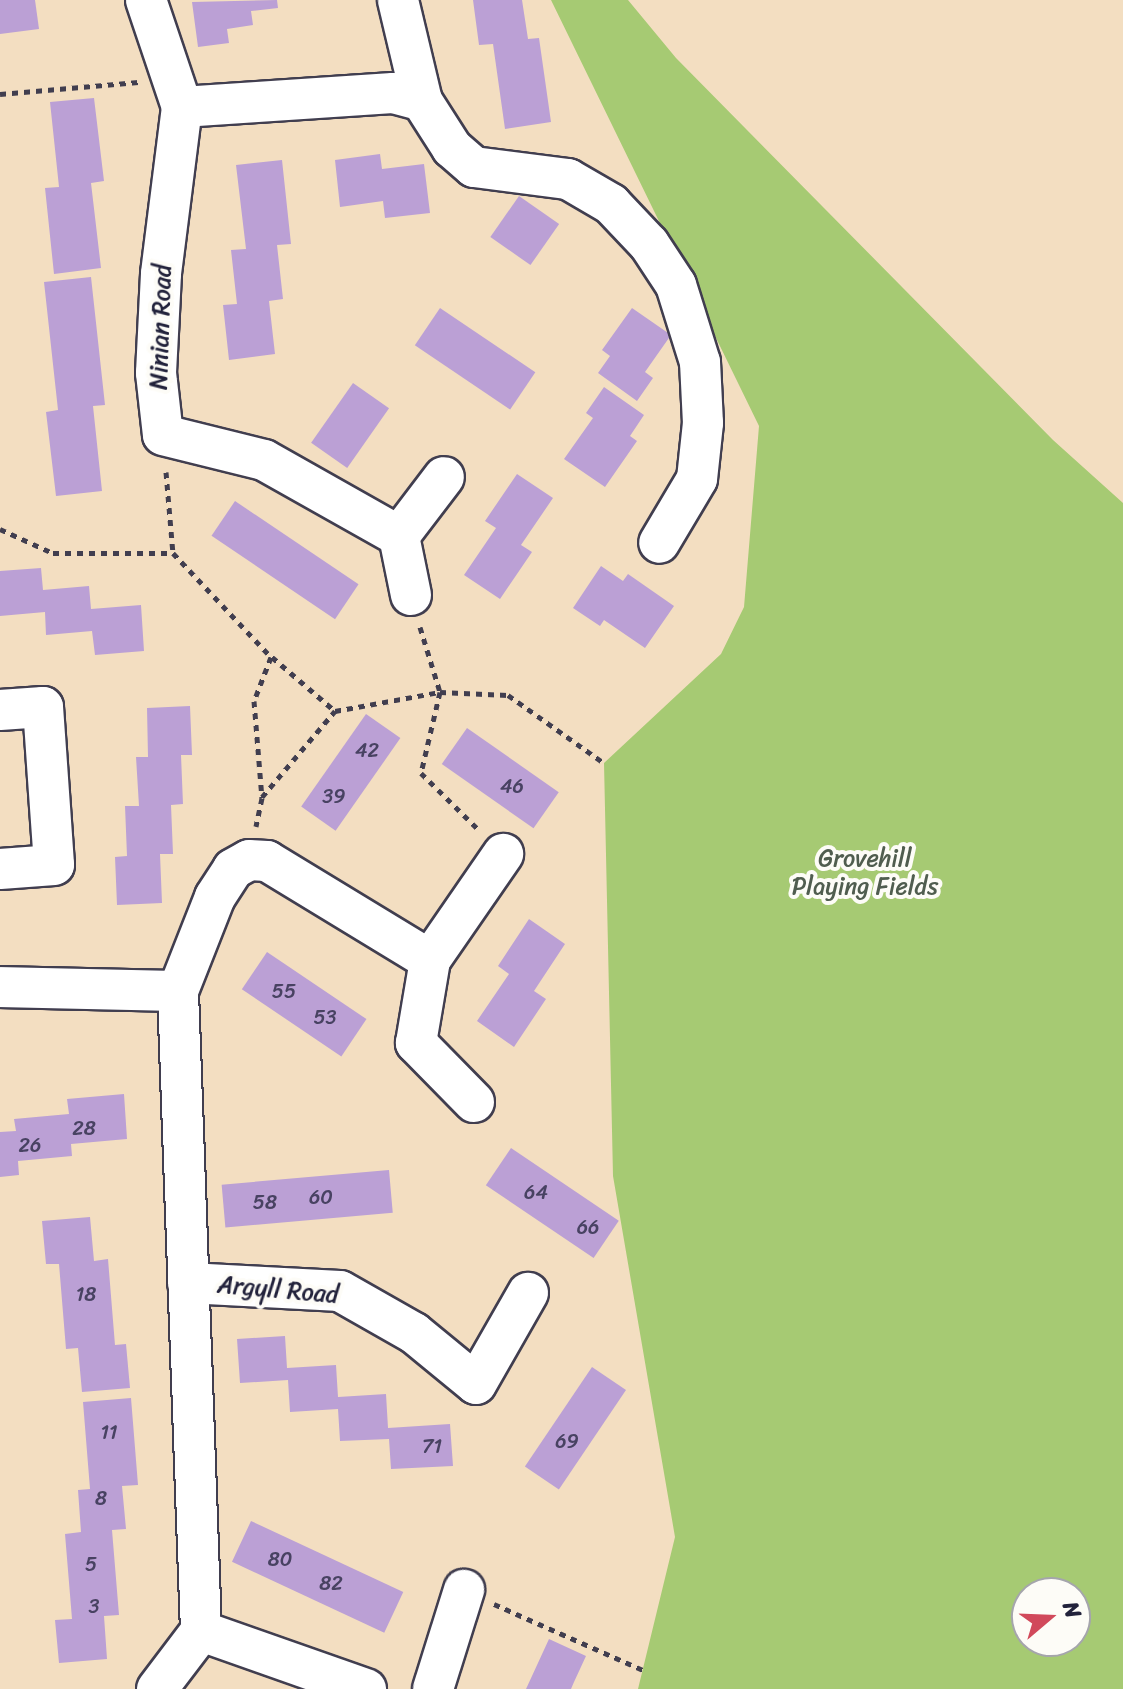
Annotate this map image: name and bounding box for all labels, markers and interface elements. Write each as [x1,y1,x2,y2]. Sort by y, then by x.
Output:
street label: Ninian Road [144,264,178,390]
house number: 42 [355,738,379,762]
house number: 46 [500,774,524,798]
house number: 39 [322,784,346,808]
park label: Grovehill Playing Fields [792,845,938,901]
house number: 55 [272,979,296,1003]
house number: 53 [313,1005,337,1029]
house number: 28 [72,1116,96,1140]
house number: 26 [19,1133,41,1157]
house number: 64 [524,1180,548,1204]
house number: 60 [309,1185,333,1209]
house number: 58 [253,1190,277,1214]
house number: 66 [577,1215,599,1239]
street label: Argyll Road [216,1270,340,1310]
house number: 18 [76,1282,96,1306]
house number: 11 [100,1420,118,1444]
house number: 69 [555,1429,579,1453]
house number: 71 [422,1434,442,1458]
house number: 8 [95,1486,107,1510]
house number: 80 [268,1547,292,1571]
house number: 5 [85,1552,97,1576]
house number: 82 [319,1571,343,1595]
north arrow [1011,1577,1091,1657]
house number: 3 [89,1594,99,1618]
text: N [1051,1596,1093,1623]

